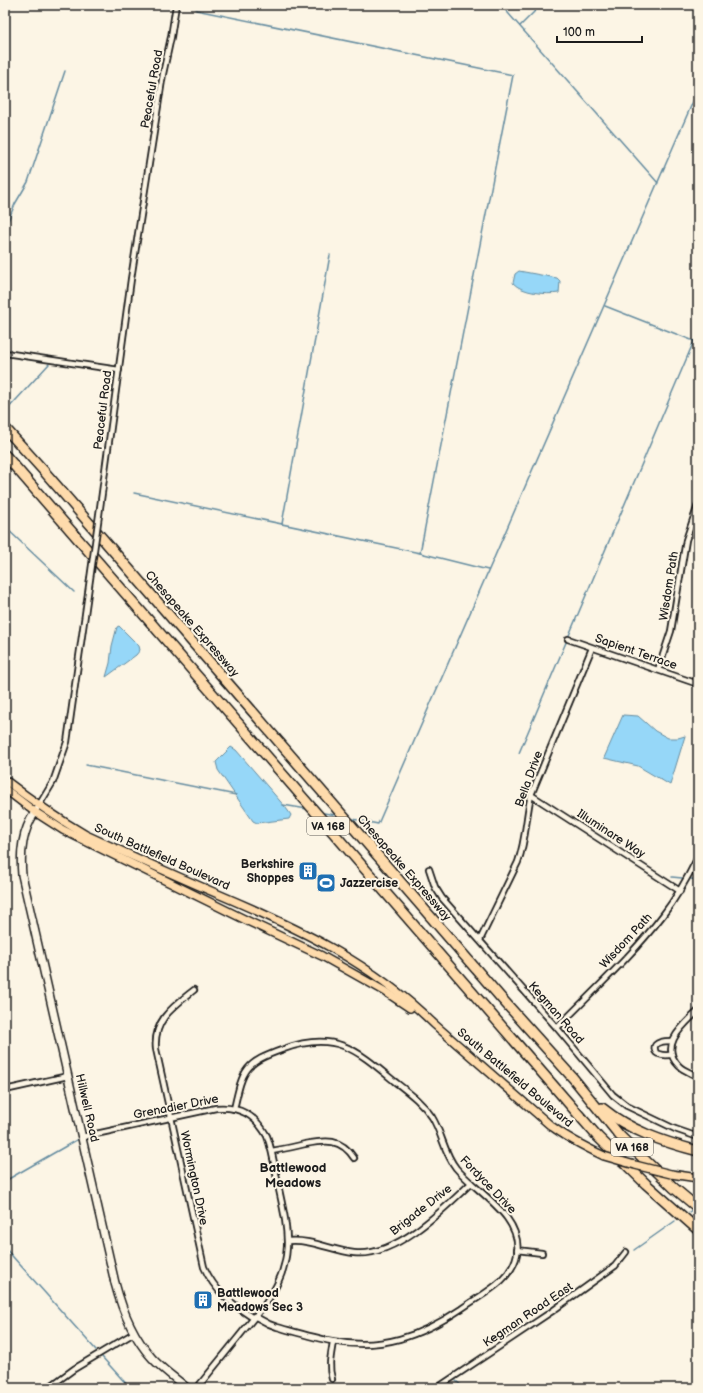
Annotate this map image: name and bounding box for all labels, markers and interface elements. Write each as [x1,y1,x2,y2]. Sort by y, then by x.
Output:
scale bar [557,18,642,44]
text: 100 m [563,25,595,40]
street label: Peaceful Road [138,48,166,129]
street label: Peaceful Road [91,369,115,450]
street label: Wisdom Path [656,550,682,622]
street label: Chesapeake Expressway [142,568,243,681]
street label: Sapient Terrace [593,631,679,673]
street label: Bella Drive [512,749,546,809]
street label: Illuminare Way [574,806,648,862]
street label: Chesapeake Expressway [354,812,455,925]
road number: VA 168 [307,817,349,835]
street label: South Battlefield Boulevard [92,820,232,894]
place label: Berkshire Shoppes [241,857,294,886]
building icon: Berkshire Shoppes [297,860,319,882]
sports icon: Jazzercise [315,872,337,894]
place label: Jazzercise [340,876,398,891]
street label: Wisdom Path [597,910,656,972]
street label: Kegman Road [525,979,587,1047]
street label: South Battlefield Boulevard [454,1025,576,1131]
street label: Hillwell Road [72,1072,102,1144]
street label: Grenadier Drive [132,1091,220,1123]
street label: Wormington Drive [177,1129,211,1227]
road number: VA 168 [611,1138,653,1156]
street label: Fordyce Drive [457,1153,519,1217]
district label: Battlewood Meadows [260,1160,326,1191]
street label: Brigade Drive [387,1181,455,1239]
street label: Kegman Road East [480,1279,576,1351]
place label: Battlewood Meadows Sec 3 [217,1286,303,1315]
building icon: Battlewood Meadows Sec 3 [192,1289,214,1311]

